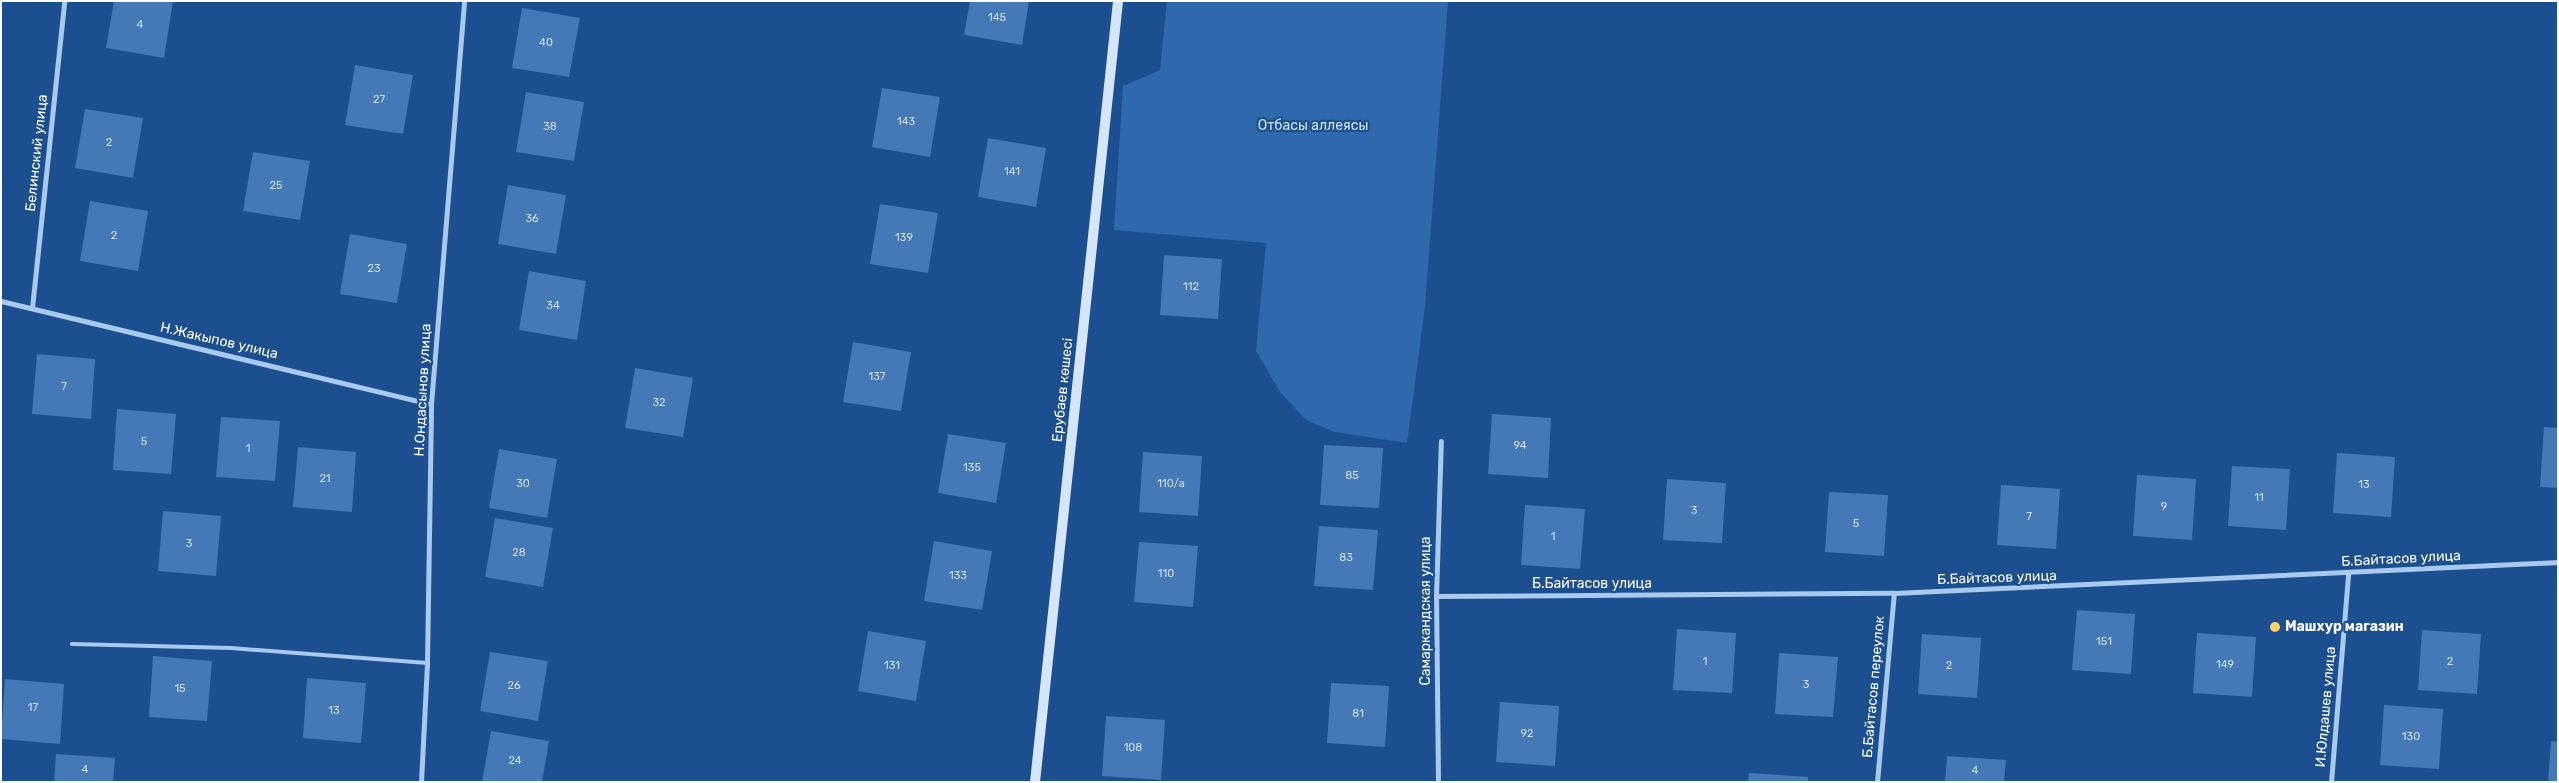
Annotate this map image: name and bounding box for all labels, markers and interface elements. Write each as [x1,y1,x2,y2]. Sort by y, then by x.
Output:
house number: 145 [988,11,1006,25]
house number: 4 [137,18,143,32]
house number: 40 [539,36,553,50]
street label: Белинский улица [22,93,52,213]
house number: 27 [373,93,385,107]
house number: 143 [897,115,915,129]
park label: Отбасы аллеясы [1258,118,1368,134]
house number: 38 [543,120,557,134]
house number: 2 [106,136,112,150]
house number: 141 [1004,165,1020,179]
house number: 25 [270,179,282,193]
house number: 36 [525,212,539,226]
house number: 2 [111,229,117,243]
house number: 139 [895,231,913,245]
house number: 23 [367,262,381,276]
house number: 112 [1183,280,1199,294]
house number: 34 [546,299,560,313]
street label: Н.Жакыпов улица [158,319,280,363]
street label: Н.Ондасынов улица [411,323,435,457]
street label: Ерубаев көшесі [1049,337,1077,443]
house number: 137 [869,370,885,384]
house number: 7 [61,380,67,394]
house number: 32 [652,396,666,410]
house number: 5 [141,435,147,449]
house number: 94 [1513,439,1527,453]
house number: 1 [246,442,250,456]
house number: 135 [963,461,981,475]
house number: 85 [1345,469,1359,483]
house number: 21 [319,472,331,486]
house number: 30 [516,477,530,491]
house number: 110/а [1157,477,1185,491]
house number: 13 [2358,478,2370,492]
house number: 11 [2254,491,2264,505]
house number: 9 [2161,500,2167,514]
house number: 3 [1691,504,1697,518]
house number: 7 [2026,510,2032,524]
house number: 5 [1853,517,1859,531]
house number: 1 [1551,530,1555,544]
street label: Самаркандская улица [1418,536,1434,686]
house number: 3 [186,537,192,551]
house number: 28 [512,546,526,560]
street label: Б.Байтасов улица [2341,547,2461,571]
house number: 83 [1339,551,1353,565]
house number: 110 [1158,567,1174,581]
street label: Б.Байтасов улица [1937,568,2057,588]
house number: 133 [949,569,967,583]
street label: Б.Байтасов улица [1532,576,1652,592]
street label: Б.Байтасов переулок [1859,615,1889,759]
place label: Машхур магазин [2285,619,2404,635]
marker: Машхур магазин [2269,621,2281,633]
house number: 151 [2096,635,2112,649]
street label: И.Юлдашев улица [2312,646,2340,768]
house number: 1 [1703,655,1707,669]
house number: 2 [2447,655,2453,669]
house number: 149 [2216,658,2234,672]
house number: 131 [884,659,900,673]
house number: 2 [1946,659,1952,673]
house number: 3 [1803,678,1809,692]
house number: 26 [507,679,521,693]
house number: 15 [174,682,186,696]
house number: 17 [28,701,38,715]
house number: 13 [328,704,340,718]
house number: 81 [1352,707,1364,721]
house number: 92 [1521,727,1533,741]
house number: 130 [2402,730,2420,744]
house number: 108 [1124,741,1142,755]
house number: 24 [508,754,522,768]
house number: 4 [82,763,88,777]
house number: 4 [1972,764,1978,778]

